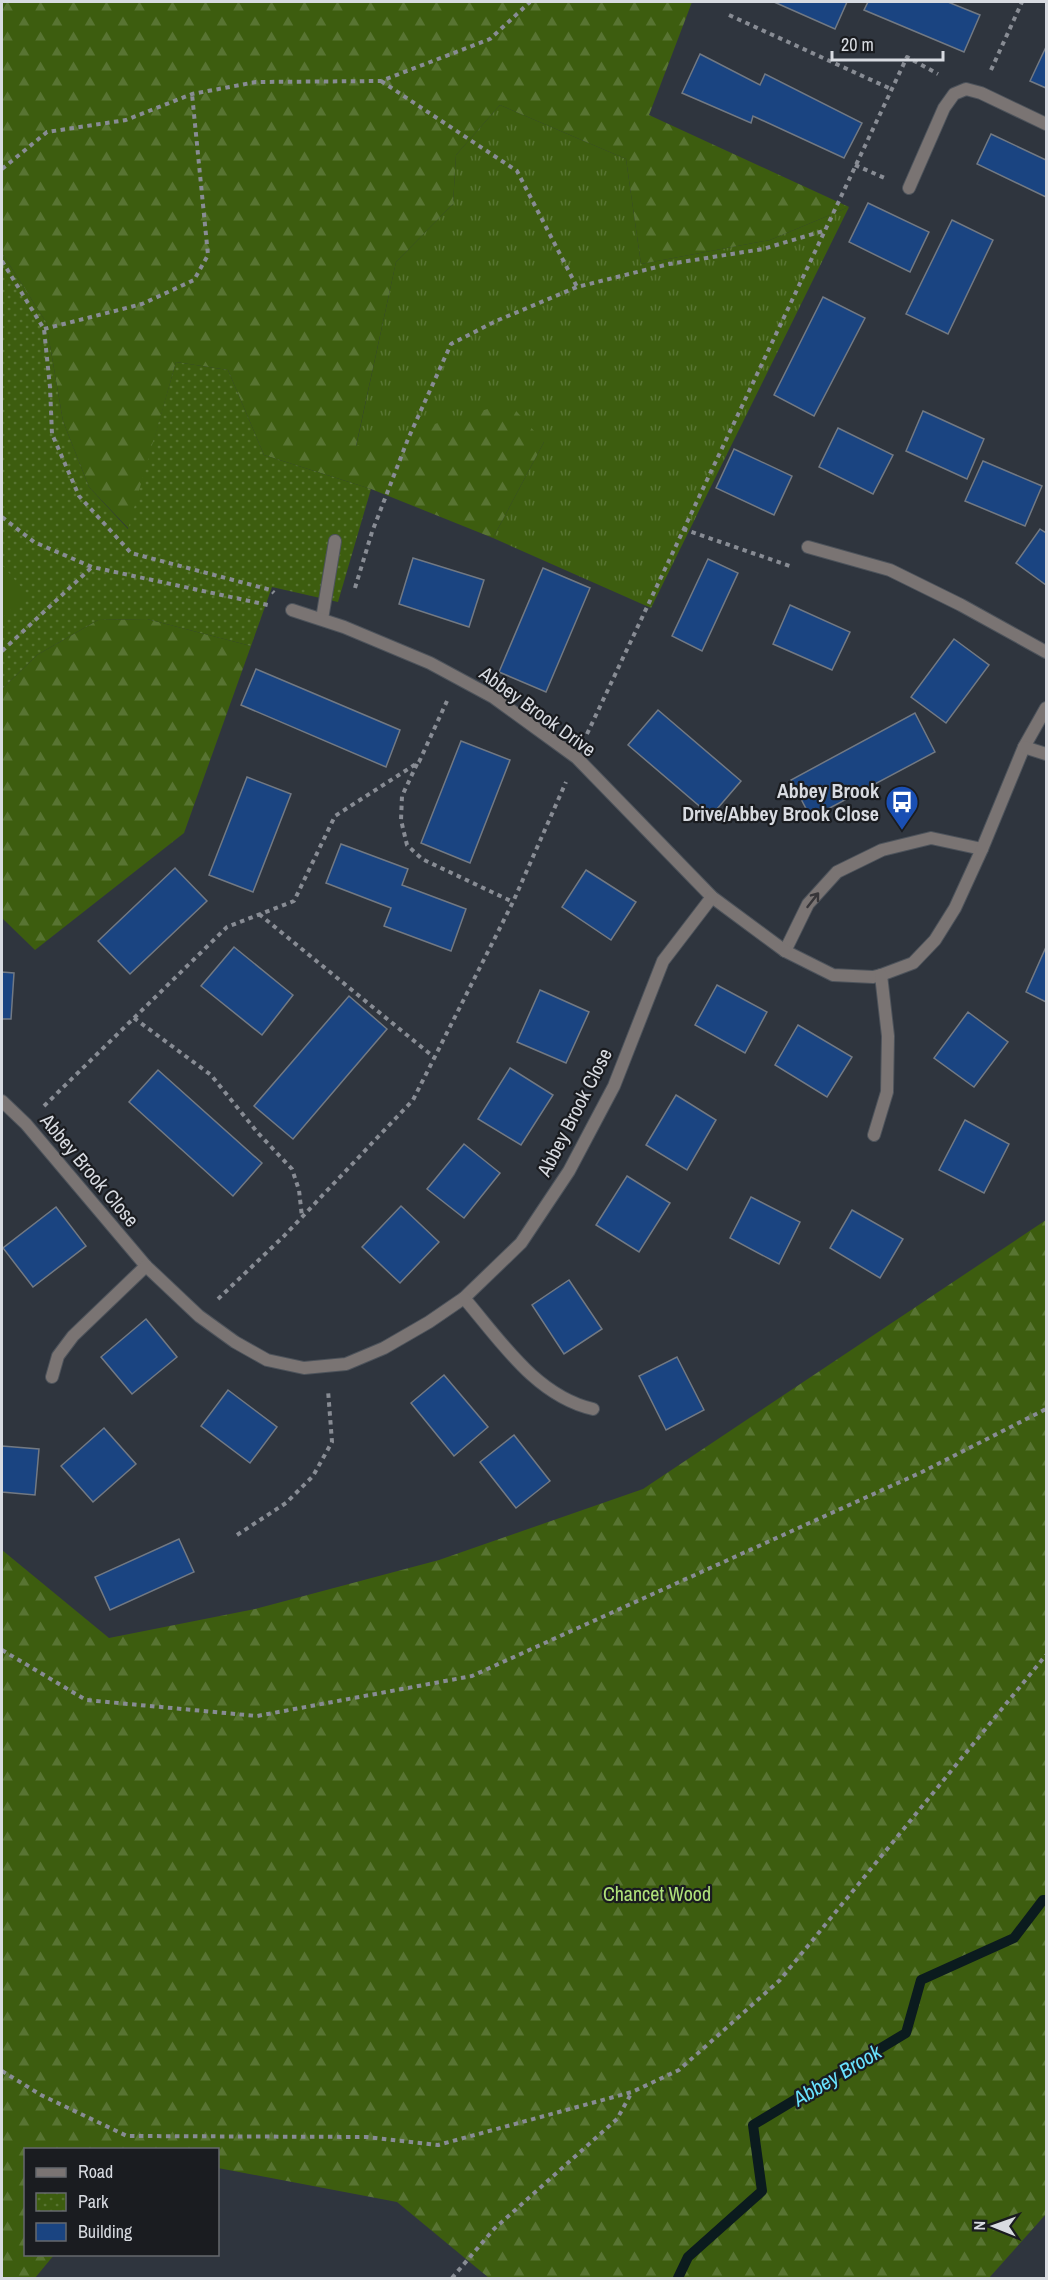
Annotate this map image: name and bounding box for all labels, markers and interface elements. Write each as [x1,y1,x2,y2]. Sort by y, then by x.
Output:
scale bar [832,24,943,62]
text: 20 m [841,32,874,57]
street label: Abbey Brook Drive [474,659,602,762]
place label: Abbey Brook Drive/Abbey Brook Close [682,777,880,827]
bus stop icon: Abbey Brook Drive/Abbey Brook Close [884,784,920,831]
one-way arrow [806,892,819,908]
street label: Abbey Brook Close [530,1043,618,1182]
street label: Abbey Brook Close [34,1107,145,1232]
park label: Chancet Wood [603,1880,711,1907]
water label: Abbey Brook [786,2036,888,2113]
legend [24,2148,219,2256]
text: Road [78,2159,113,2184]
text: Park [78,2189,109,2214]
north arrow [964,2196,1024,2256]
text: Building [78,2219,133,2244]
text: N [968,2221,990,2231]

